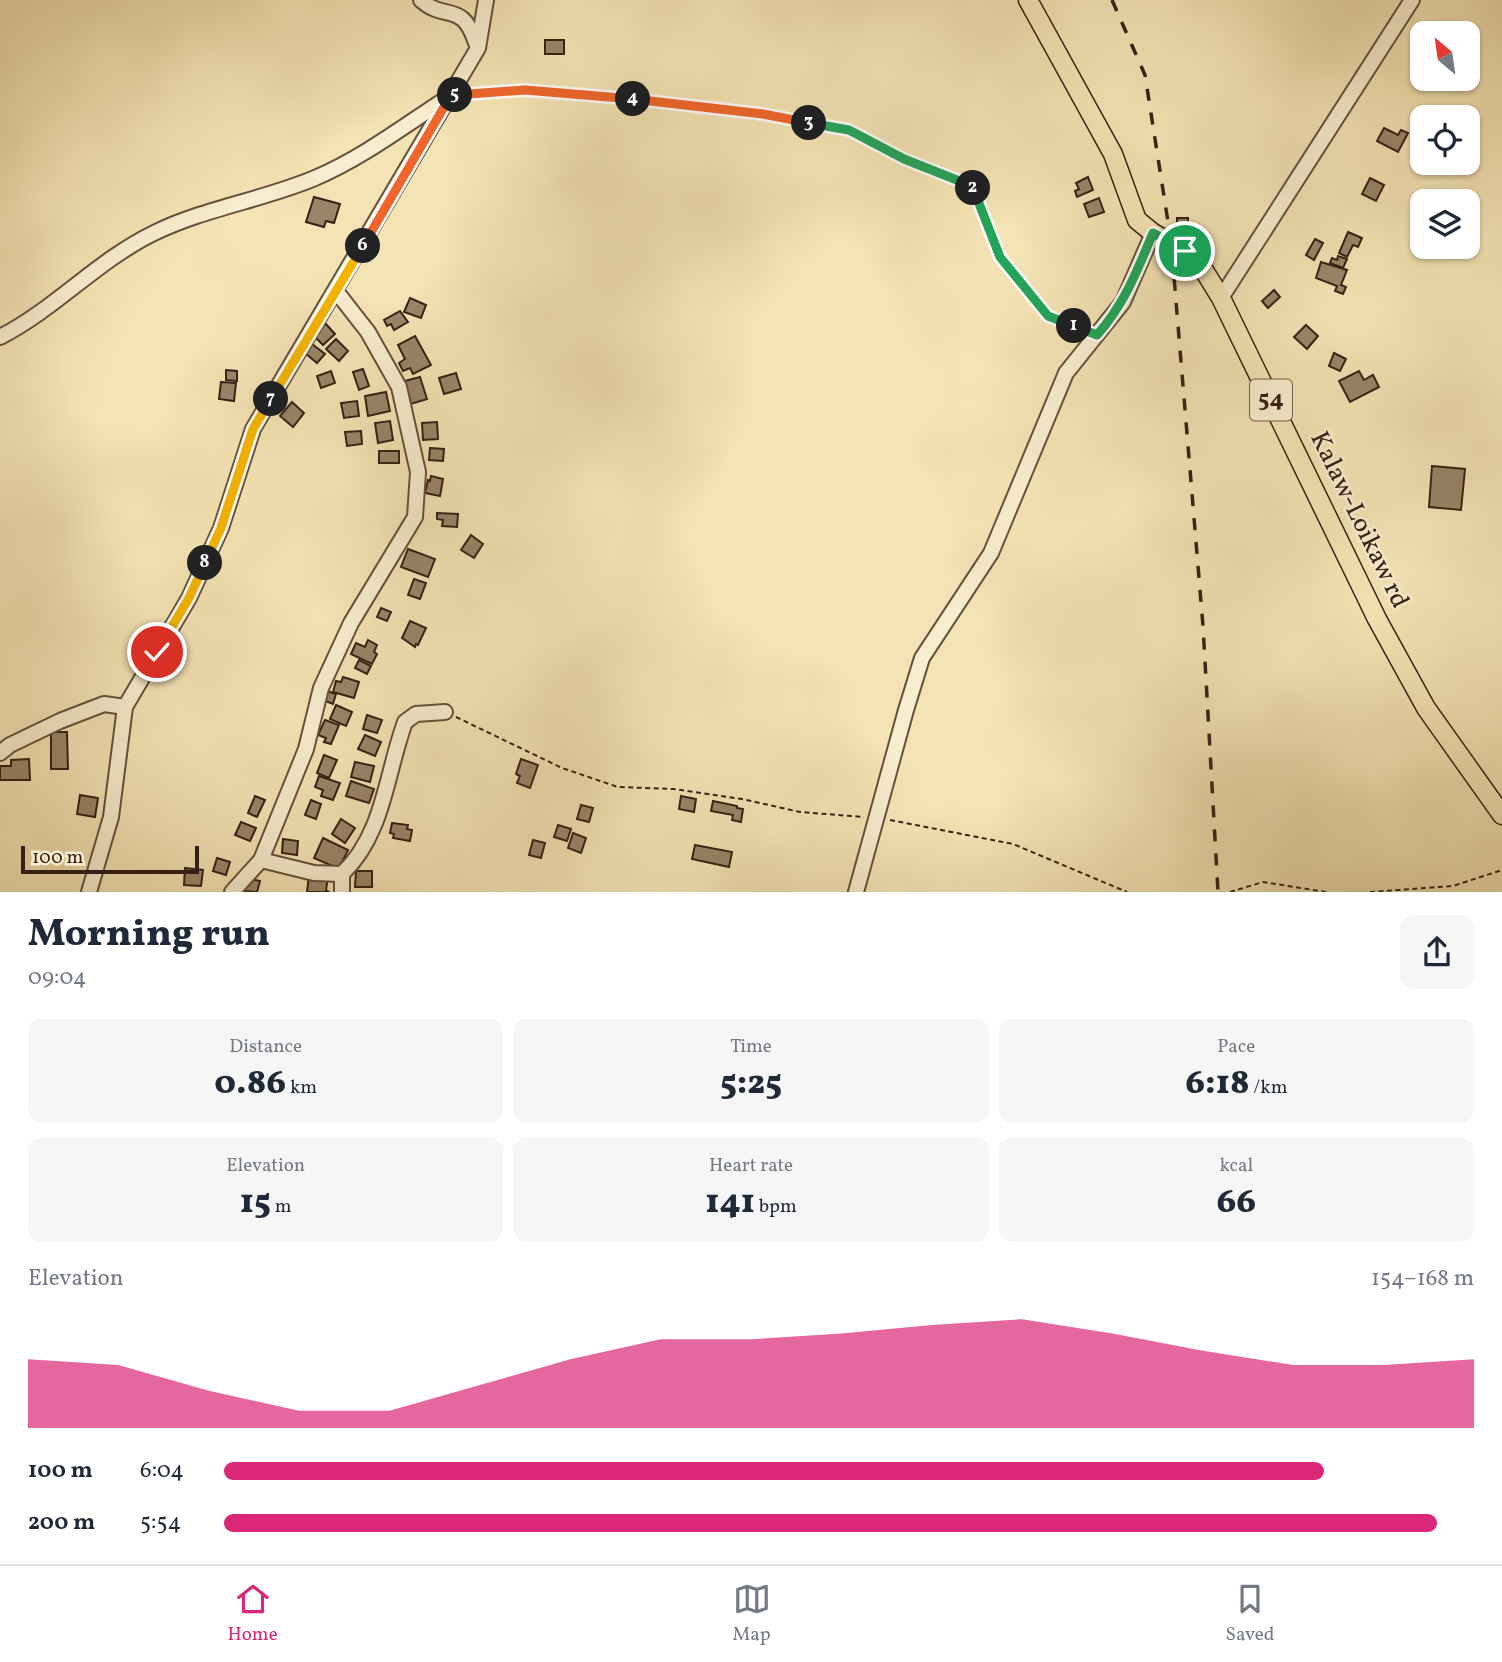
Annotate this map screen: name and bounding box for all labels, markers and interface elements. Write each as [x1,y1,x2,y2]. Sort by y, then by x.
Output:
north arrow [1410,21,1480,91]
map controls [1410,21,1480,259]
pin: 5 [438,78,472,112]
text: 5 [450,81,459,107]
pin: 4 [616,82,650,116]
text: 4 [627,85,638,111]
button: locate [1410,105,1480,175]
pin: 3 [792,106,826,140]
text: 3 [804,109,813,135]
pin: 2 [956,170,990,206]
text: 2 [968,174,977,200]
button: layers [1410,189,1480,259]
pin [1155,221,1215,281]
pin: 6 [346,229,380,264]
text: 6 [357,232,368,258]
icon: arrive [1166,232,1204,270]
pin: 1 [1056,308,1092,344]
text: 1 [1070,312,1077,338]
road number: 54 [1250,380,1292,421]
pin: 7 [254,382,288,416]
text: 7 [266,385,275,411]
street label: Kalaw-Loikaw rd [1301,426,1417,614]
pin: 8 [188,546,222,580]
text: 8 [199,549,210,575]
pin [127,622,187,682]
icon: check [138,633,176,671]
scale bar [21,843,200,875]
text: 100 m [32,845,83,871]
text: Morning run [28,909,270,962]
button: share [1400,915,1474,989]
text: 09:04 [28,962,86,994]
text: Distance [229,1034,302,1060]
text: Time [730,1034,772,1060]
text: Pace [1217,1034,1255,1060]
text: 0.86 [214,1060,286,1108]
text: 5:25 [720,1060,782,1108]
text: 6:18 [1185,1060,1250,1108]
text: km [286,1075,317,1101]
text: /km [1250,1075,1287,1101]
text: Elevation [226,1153,305,1179]
text: Heart rate [709,1153,793,1179]
text: kcal [1219,1153,1253,1179]
text: 15 [240,1179,271,1227]
text: 141 [705,1179,755,1227]
text: 66 [1216,1179,1256,1227]
text: m [271,1194,292,1220]
text: bpm [755,1194,797,1220]
text: Elevation [28,1263,124,1295]
text: 154–168 m [1371,1263,1474,1295]
text: 100 m [28,1455,93,1487]
text: 6:04 [140,1455,184,1487]
text: 200 m [28,1507,95,1539]
text: 5:54 [140,1507,181,1539]
tab: Home [227,1580,278,1648]
tab: Map [733,1580,771,1648]
tab: Saved [1226,1580,1275,1648]

